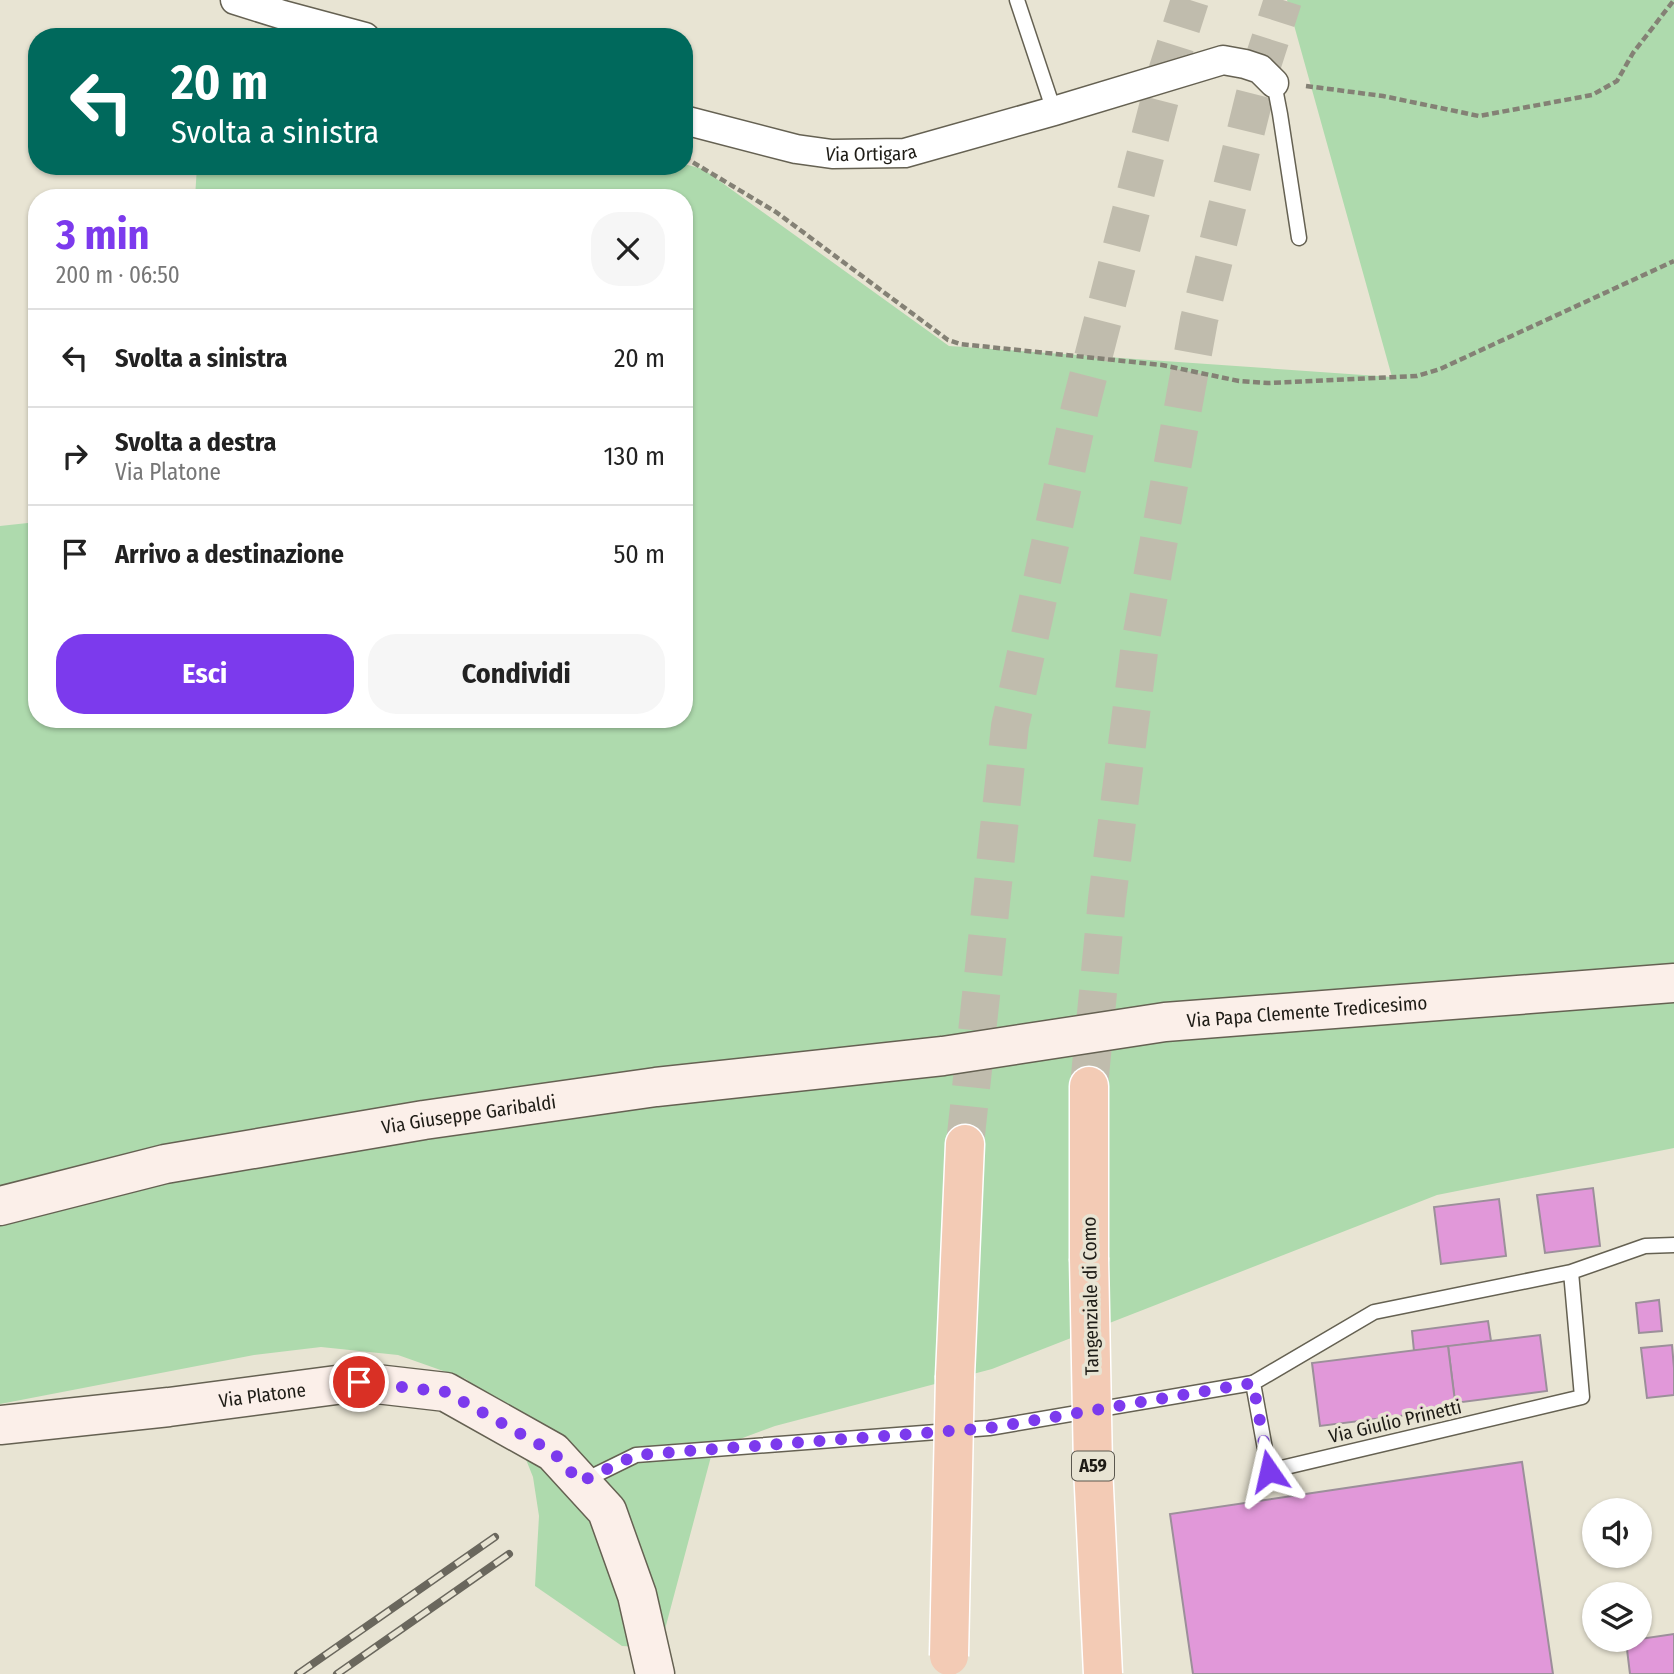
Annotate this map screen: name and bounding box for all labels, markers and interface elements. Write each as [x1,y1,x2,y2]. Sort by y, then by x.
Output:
text: 20 m [171,53,268,112]
icon: left [56,56,147,147]
text: Svolta a sinistra [171,113,379,151]
street label: Via Ortigara [824,139,919,166]
text: 3 min [56,210,150,260]
button: close [591,212,665,286]
text: 200 m · 06:50 [56,261,180,289]
icon: left [56,339,94,377]
text: Svolta a sinistra [115,343,287,374]
text: 20 m [614,343,665,374]
text: Svolta a destra [115,427,276,458]
icon: right [56,437,94,475]
text: 130 m [603,441,665,472]
text: Via Platone [115,458,221,486]
icon: arrive [56,535,94,573]
text: Arrivo a destinazione [115,539,344,570]
text: 50 m [613,539,665,570]
button: Esci [56,634,354,714]
button: Condividi [368,634,665,714]
street label: Via Papa Clemente Tredicesimo [1186,991,1428,1032]
street label: Via Giuseppe Garibaldi [380,1090,557,1139]
street label: Tangenziale di Como [1078,1216,1103,1376]
pin [329,1352,389,1412]
icon: arrive [340,1363,378,1401]
street label: Via Platone [217,1378,307,1412]
street label: Via Giulio Prinetti [1326,1395,1464,1448]
position arrow [1232,1434,1306,1508]
road number: A59 [1072,1451,1114,1480]
map controls [1582,1498,1652,1652]
button: sound [1582,1498,1652,1568]
button: layers [1582,1582,1652,1652]

